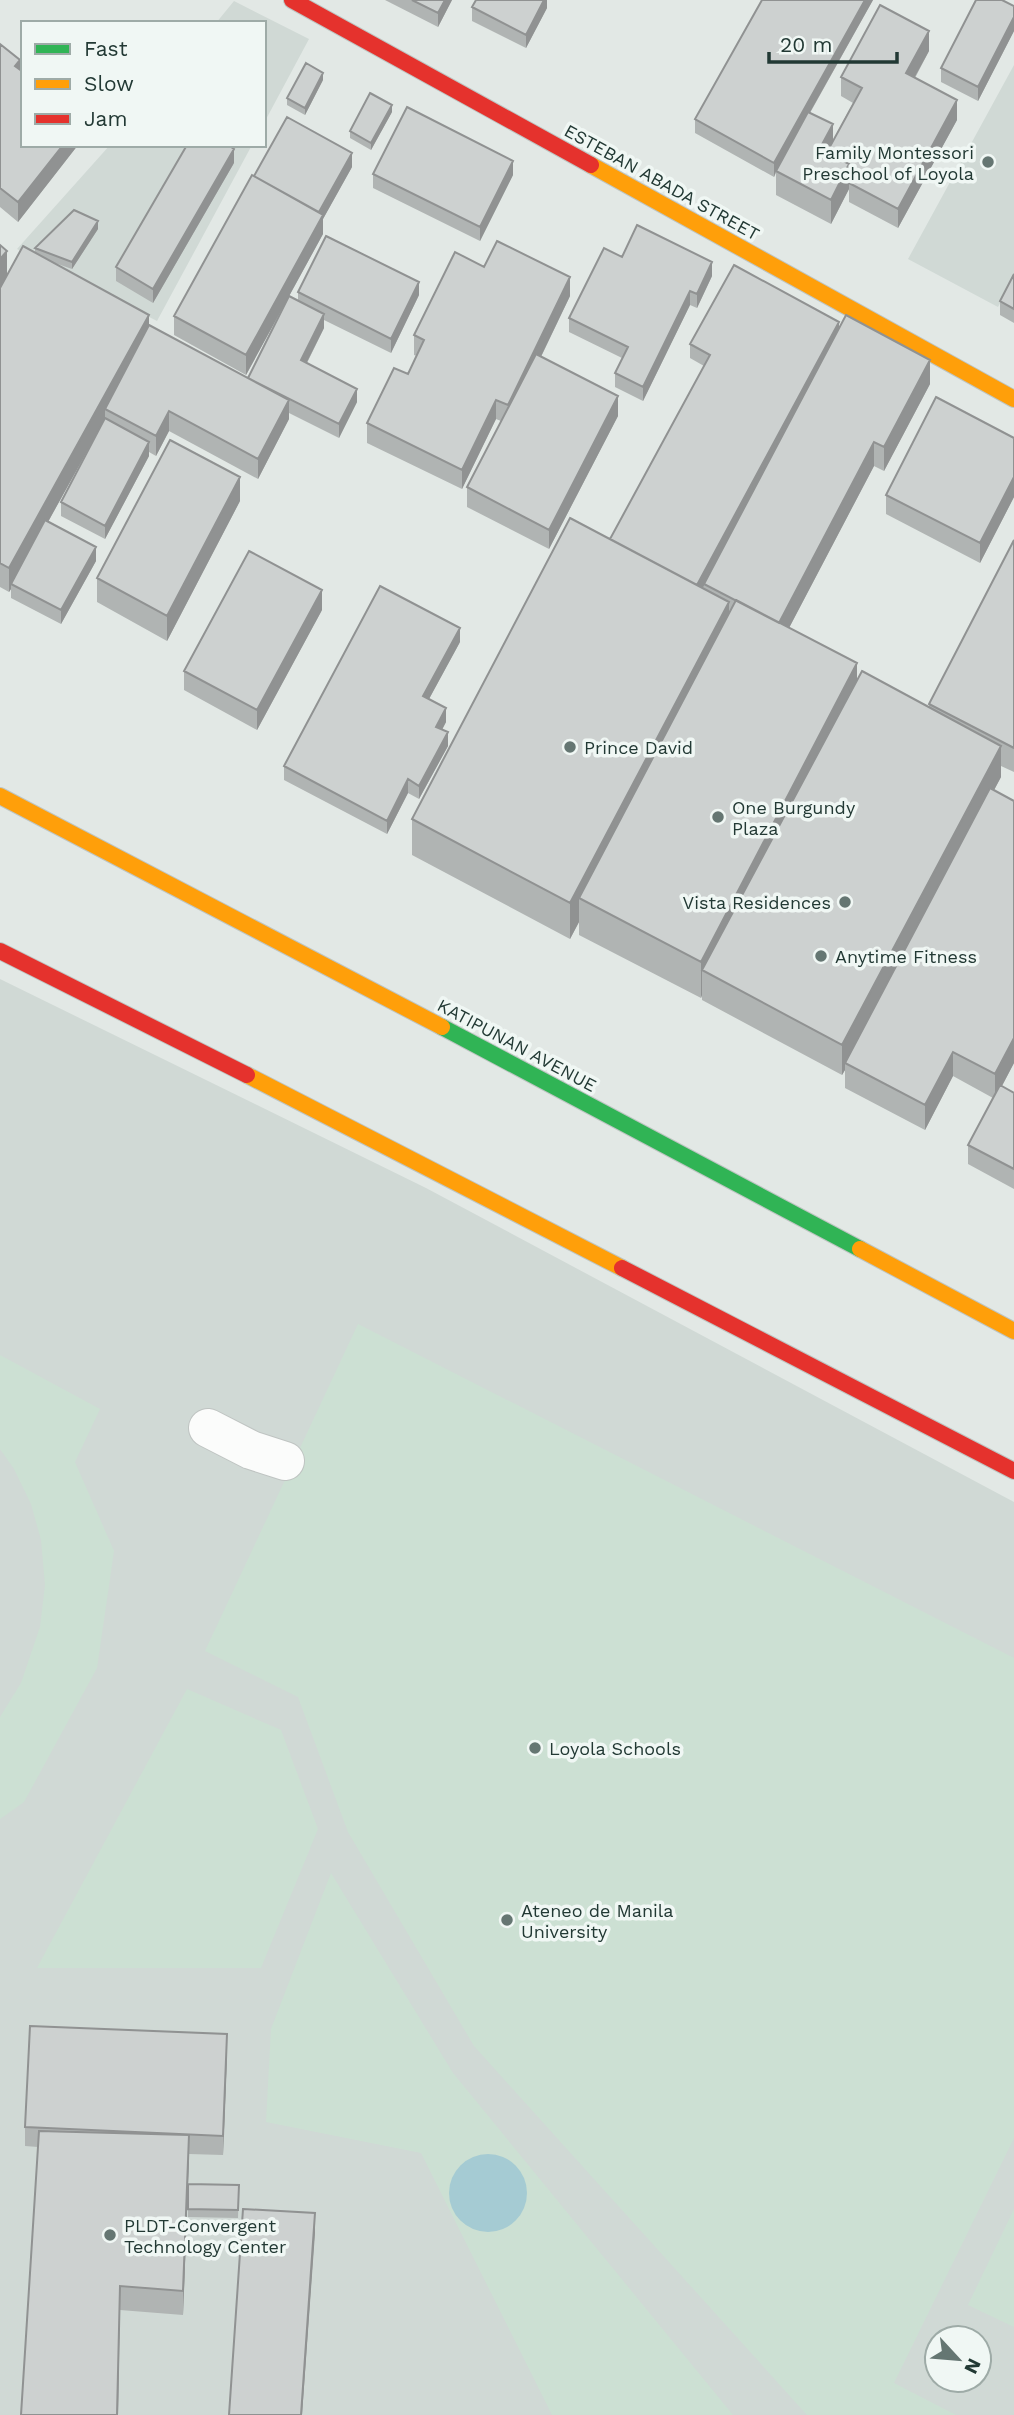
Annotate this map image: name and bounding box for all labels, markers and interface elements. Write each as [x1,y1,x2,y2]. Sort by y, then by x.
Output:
legend [21,21,266,147]
scale bar [769,21,897,65]
text: 20 m [780,32,832,57]
text: Fast [84,36,128,61]
text: Slow [84,71,134,96]
text: Jam [84,106,127,131]
street label: ESTEBAN ABADA STREET [561,120,763,245]
place label: Family Montessori Preschool of Loyola [802,142,974,184]
marker: Family Montessori Preschool of Loyola [980,154,996,170]
place label: Prince David [584,737,693,758]
marker: Prince David [562,739,578,755]
place label: One Burgundy Plaza [732,797,856,839]
marker: One Burgundy Plaza [710,809,726,825]
place label: Vista Residences [683,892,831,913]
marker: Vista Residences [837,894,853,910]
place label: Anytime Fitness [835,946,977,967]
marker: Anytime Fitness [813,948,829,964]
street label: KATIPUNAN AVENUE [434,994,600,1096]
place label: Loyola Schools [549,1738,681,1759]
marker: Loyola Schools [527,1740,543,1756]
place label: Ateneo de Manila University [521,1900,674,1942]
marker: Ateneo de Manila University [499,1912,515,1928]
place label: PLDT-Convergent Technology Center [124,2215,286,2257]
marker: PLDT-Convergent Technology Center [102,2227,118,2243]
north arrow [923,2324,993,2394]
text: N [959,2355,986,2378]

